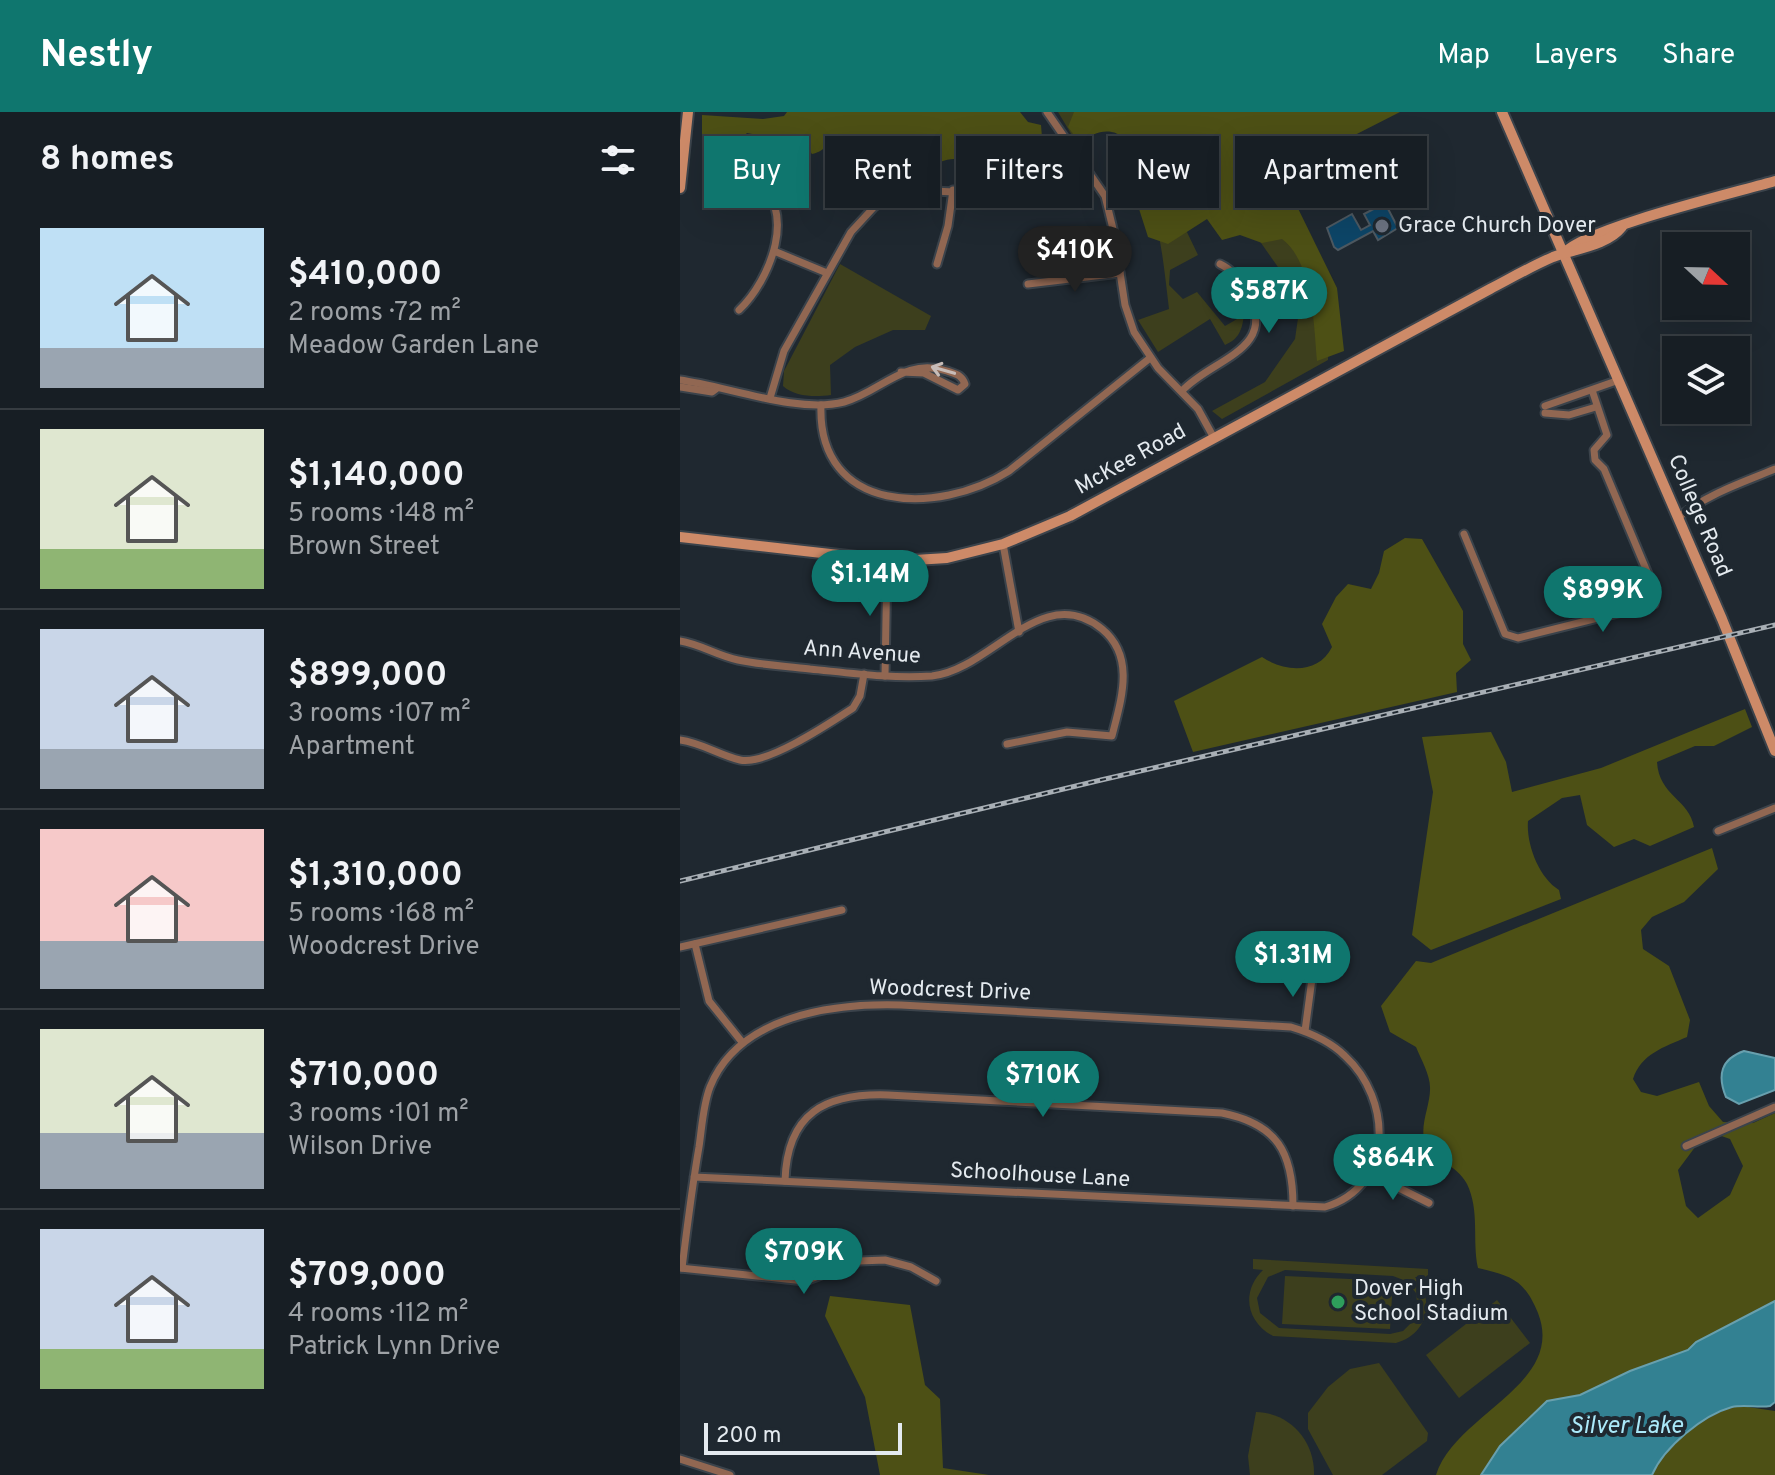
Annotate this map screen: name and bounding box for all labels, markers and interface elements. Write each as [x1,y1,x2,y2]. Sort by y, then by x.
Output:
text: Nestly [40,32,153,81]
text: Map [1437,38,1490,74]
text: Layers [1534,38,1618,74]
text: Share [1662,38,1735,74]
chip: Buy [704,136,809,208]
chip: Rent [825,136,940,208]
chip: Filters [956,136,1092,208]
chip: New [1108,136,1219,208]
chip: Apartment [1235,136,1427,208]
icon: filters [596,138,640,182]
text: 8 homes [40,139,174,182]
place label: Grace Church Dover [1398,213,1596,240]
marker: Grace Church Dover [1373,217,1391,235]
pin: $410K [1019,226,1131,294]
north arrow [1662,232,1750,320]
map controls [1662,232,1750,424]
text: $410K [1036,235,1114,268]
text: $410,000 [288,254,442,297]
icon: home [104,260,200,356]
pin: $587K [1213,267,1325,335]
text: $587K [1229,276,1309,309]
text: 2 rooms · 72 m² [288,297,461,330]
text: Meadow Garden Lane [288,330,539,363]
button: layers [1662,336,1750,424]
one-way arrow [930,362,956,377]
street label: McKee Road [1071,418,1191,502]
street label: College Road [1661,451,1737,581]
text: $1,140,000 [288,455,465,498]
icon: home [104,461,200,557]
text: 5 rooms · 148 m² [288,498,474,531]
text: Brown Street [288,531,440,564]
pin: $1.14M [805,550,935,618]
text: $1.14M [830,559,910,592]
pin: $899K [1547,566,1659,634]
text: $899K [1562,575,1644,608]
street label: Ann Avenue [802,635,922,671]
text: $899,000 [288,655,447,698]
icon: home [104,661,200,757]
text: 3 rooms · 107 m² [288,698,471,731]
text: Apartment [288,731,415,764]
text: $1,310,000 [288,855,463,898]
icon: home [104,861,200,957]
text: 5 rooms · 168 m² [288,898,474,931]
text: Woodcrest Drive [288,931,480,964]
pin: $1.31M [1228,931,1358,999]
text: $1.31M [1253,940,1333,973]
street label: Woodcrest Drive [869,975,1031,1007]
pin: $710K [987,1051,1099,1119]
text: $710,000 [288,1055,439,1098]
text: $710K [1005,1060,1081,1093]
icon: home [104,1061,200,1157]
text: 3 rooms · 101 m² [288,1098,469,1131]
text: Wilson Drive [288,1131,432,1164]
pin: $864K [1337,1134,1449,1202]
text: $864K [1351,1143,1435,1176]
street label: Schoolhouse Lane [949,1158,1131,1194]
pin: $709K [748,1228,860,1296]
text: $709K [763,1237,845,1270]
text: $709,000 [288,1255,446,1298]
icon: home [104,1261,200,1357]
place label: Dover High School Stadium [1354,1276,1508,1328]
marker: Dover High School Stadium [1329,1293,1347,1311]
text: 4 rooms · 112 m² [288,1298,468,1331]
text: Patrick Lynn Drive [288,1331,500,1364]
water label: Silver Lake [1569,1412,1683,1442]
scale bar [704,1419,902,1455]
text: 200 m [716,1423,781,1450]

